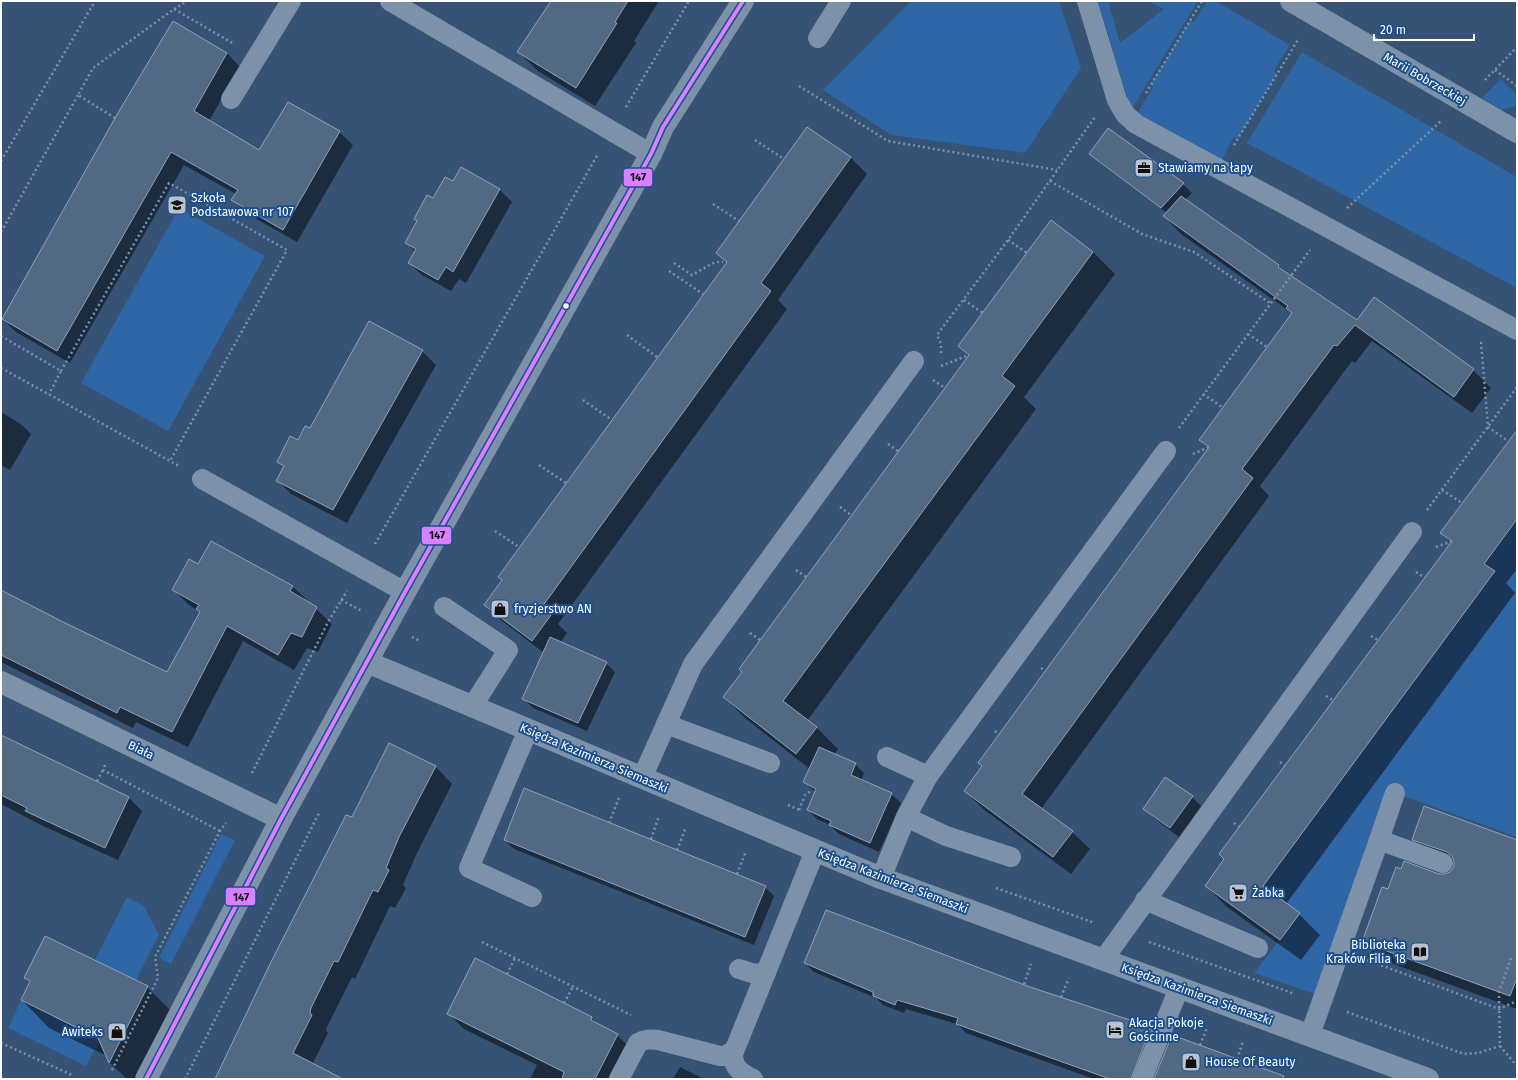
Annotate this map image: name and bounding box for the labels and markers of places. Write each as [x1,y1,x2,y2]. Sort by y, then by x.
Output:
office icon: Stawiamy na łapy [1133,157,1155,179]
place label: Stawiamy na łapy [1158,161,1253,175]
place label: Szkoła Podstawowa nr 107 [191,191,294,219]
school or university icon: Szkoła Podstawowa nr 107 [166,194,188,216]
unlabelled marker [561,301,571,311]
shop icon: fryzjerstwo AN [489,598,511,620]
place label: fryzjerstwo AN [514,602,592,616]
supermarket icon: Żabka [1227,882,1249,904]
place label: Żabka [1252,885,1284,900]
place label: Biblioteka Kraków Filia 18 [1326,938,1406,966]
library icon: Biblioteka Kraków Filia 18 [1409,941,1431,963]
place label: Akacja Pokoje Gościnne [1129,1016,1204,1044]
hotel icon: Akacja Pokoje Gościnne [1104,1019,1126,1041]
shop icon: Awiteks [106,1021,128,1043]
place label: Awiteks [62,1025,103,1039]
shop icon: House Of Beauty [1180,1051,1202,1073]
place label: House Of Beauty [1205,1055,1295,1069]

